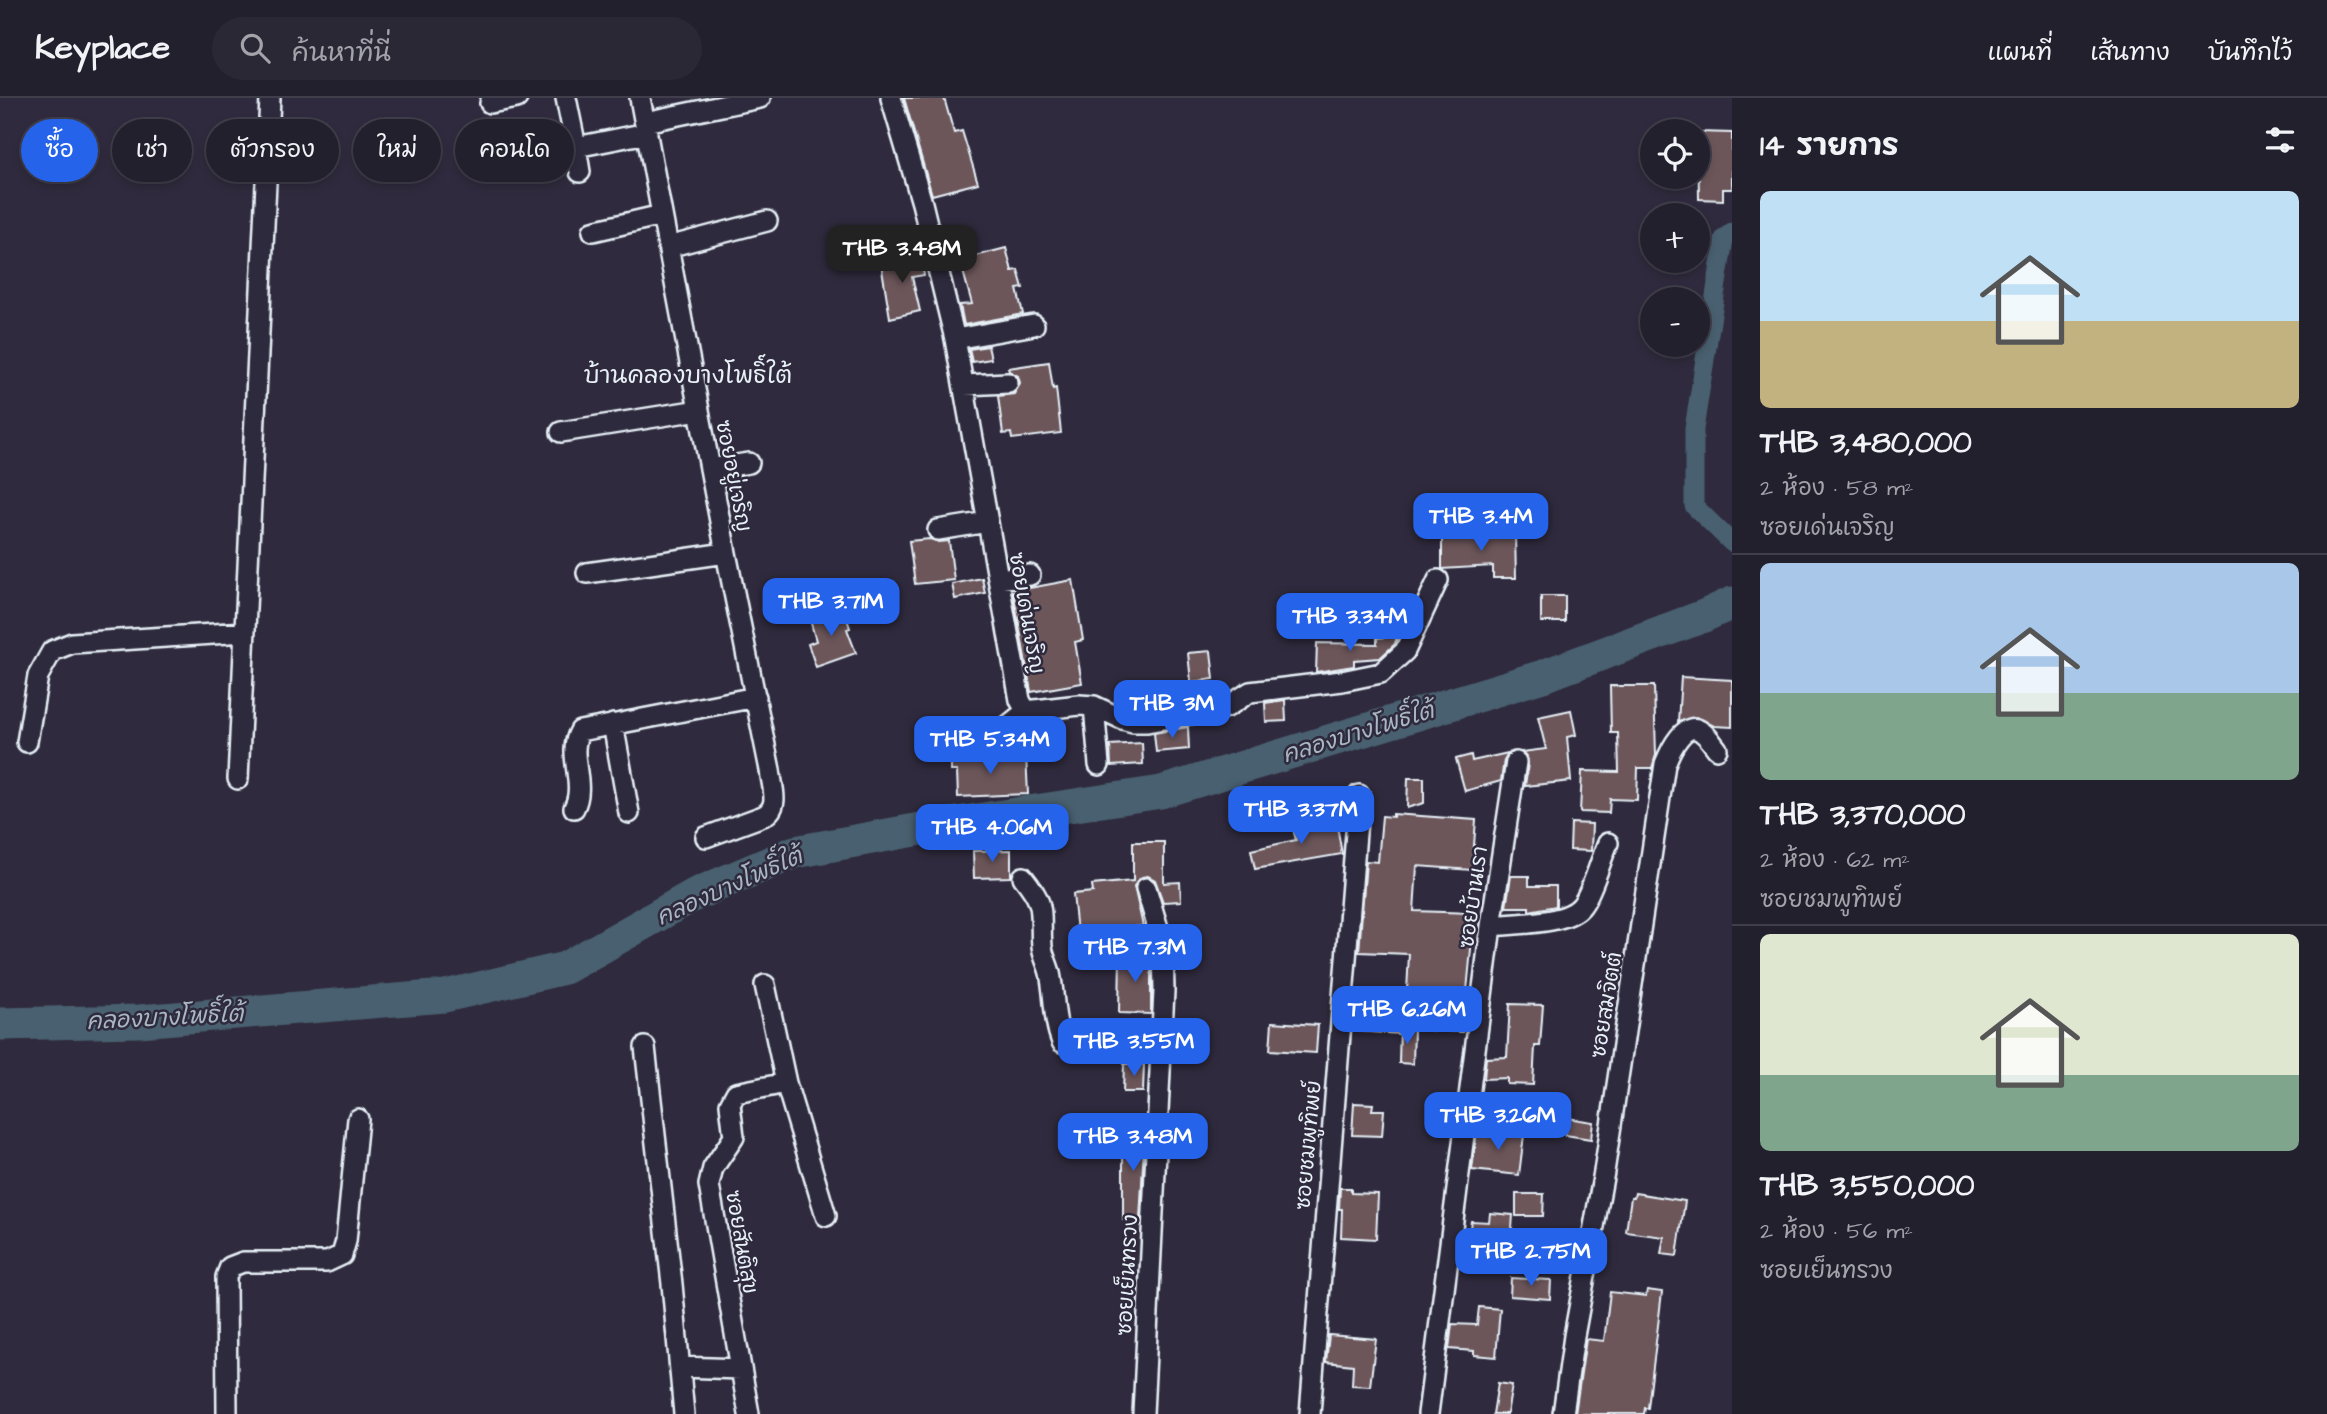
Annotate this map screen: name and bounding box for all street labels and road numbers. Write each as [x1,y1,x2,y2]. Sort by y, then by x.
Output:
street label: ซอยอยู่เจริญ [708,418,759,535]
street label: ซอยเด่นเจริญ [1002,550,1051,676]
street label: ซอยบ้านเรา [1452,844,1495,950]
street label: ซอยสมจิตต์ [1584,950,1629,1060]
street label: ซอยชมพูทิพย์ [1288,1079,1330,1211]
street label: ซอยสันติสุข [717,1188,765,1296]
street label: ซอยเย็นทรวง [1110,1214,1145,1336]

